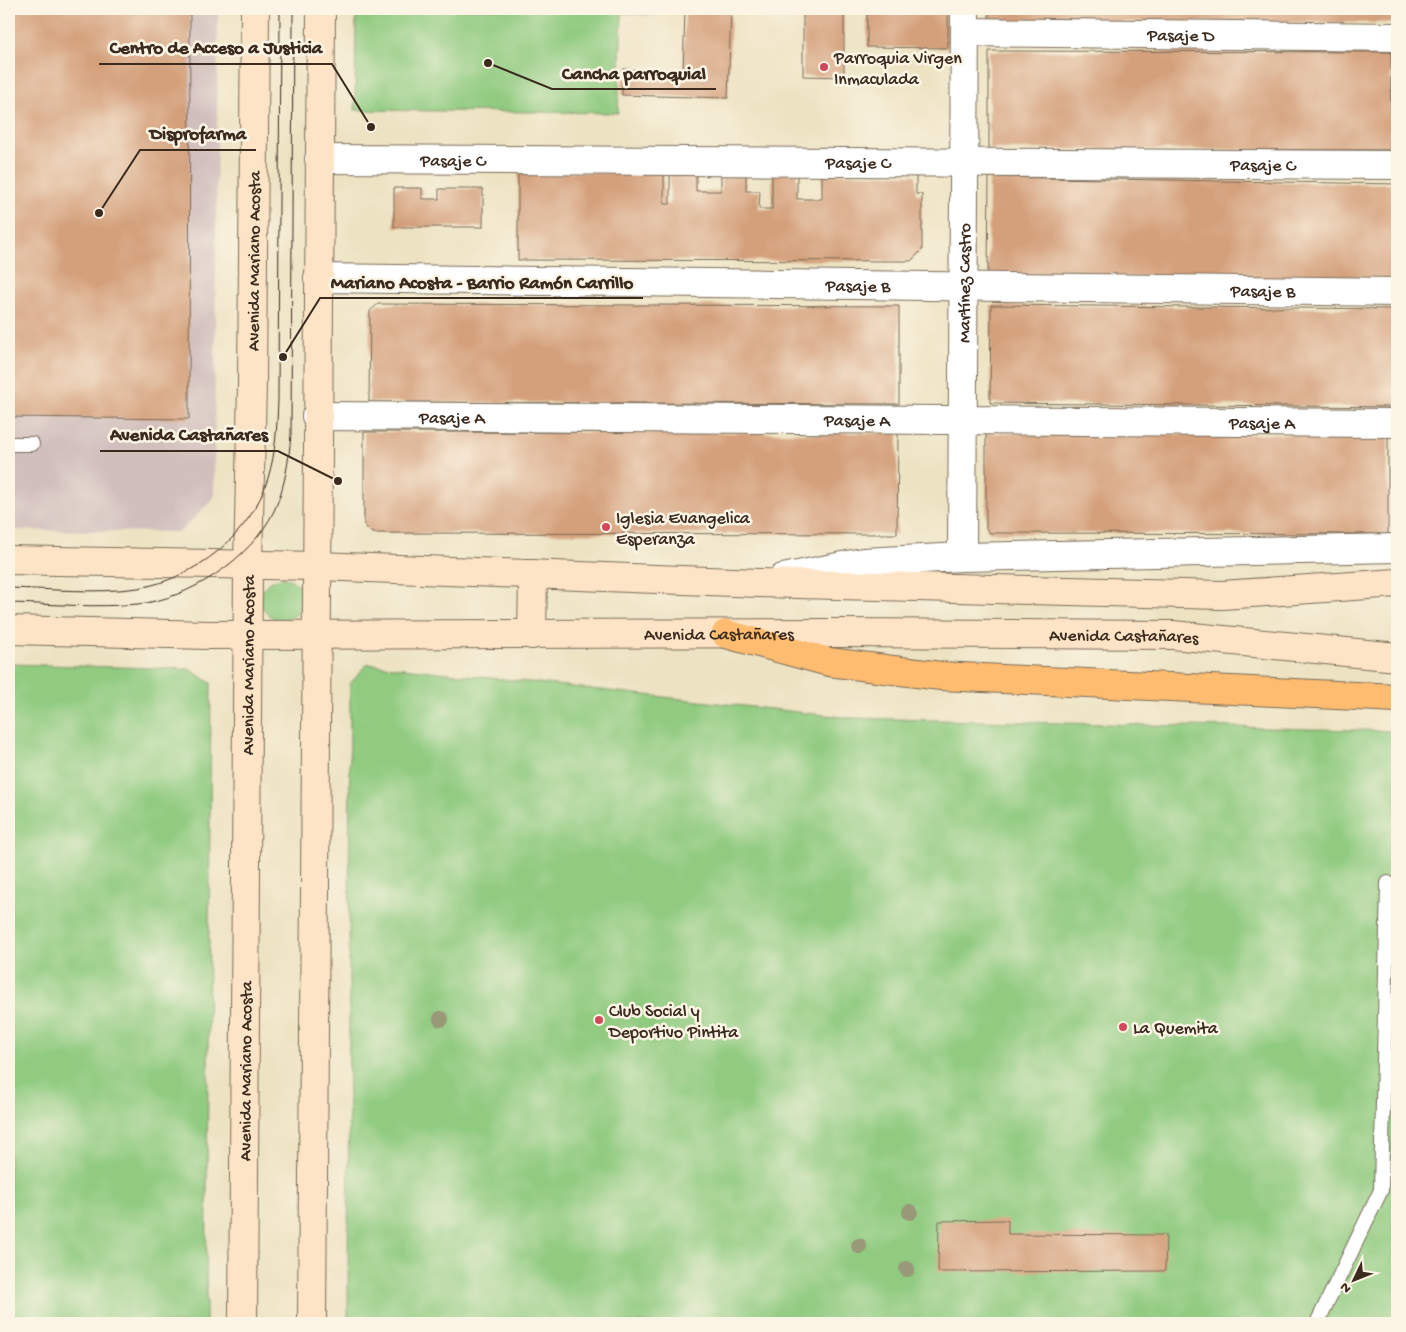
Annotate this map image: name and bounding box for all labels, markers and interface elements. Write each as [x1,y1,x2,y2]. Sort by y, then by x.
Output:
street label: Pasaje D [1146,26,1215,48]
callout: Centro de Acceso a Justicia [99,30,332,64]
text: Centro de Acceso a Justicia [109,38,324,61]
place label: Parroquia Virgen Inmaculada [833,49,962,91]
callout: Cancha parroquial [552,55,716,89]
marker: Parroquia Virgen Inmaculada [818,61,830,73]
text: Cancha parroquial [561,64,706,87]
callout: Disprofarma [140,116,256,150]
text: Disprofarma [148,124,248,147]
street label: Pasaje C [419,152,487,173]
street label: Pasaje C [824,154,892,175]
street label: Pasaje C [1229,156,1297,177]
street label: Avenida Mariano Acosta [244,170,267,351]
street label: Martínez Castro [955,223,977,343]
callout: Mariano Acosta - Barrio Ramón Carrillo [320,264,643,298]
text: Mariano Acosta - Barrio Ramón Carrillo [331,273,633,296]
street label: Pasaje B [824,277,891,298]
street label: Pasaje B [1229,282,1296,304]
street label: Pasaje A [418,409,486,430]
street label: Pasaje A [823,411,891,433]
street label: Pasaje A [1228,414,1296,435]
callout: Avenida Castañares [100,417,278,451]
text: Avenida Castañares [109,425,269,448]
place label: Iglesia Evangelica Esperanza [616,509,751,551]
marker: Iglesia Evangelica Esperanza [600,521,612,533]
street label: Avenida Mariano Acosta [239,574,261,755]
street label: Avenida Castañares [644,625,795,647]
street label: Avenida Castañares [1049,626,1201,651]
street label: Avenida Mariano Acosta [236,980,258,1161]
place label: Club Social y Deportivo Pintita [608,1002,739,1044]
marker: Club Social y Deportivo Pintita [593,1014,605,1026]
place label: La Quemita [1133,1019,1219,1040]
marker: La Quemita [1117,1021,1129,1033]
north arrow [1328,1254,1378,1304]
text: N [1337,1278,1356,1296]

